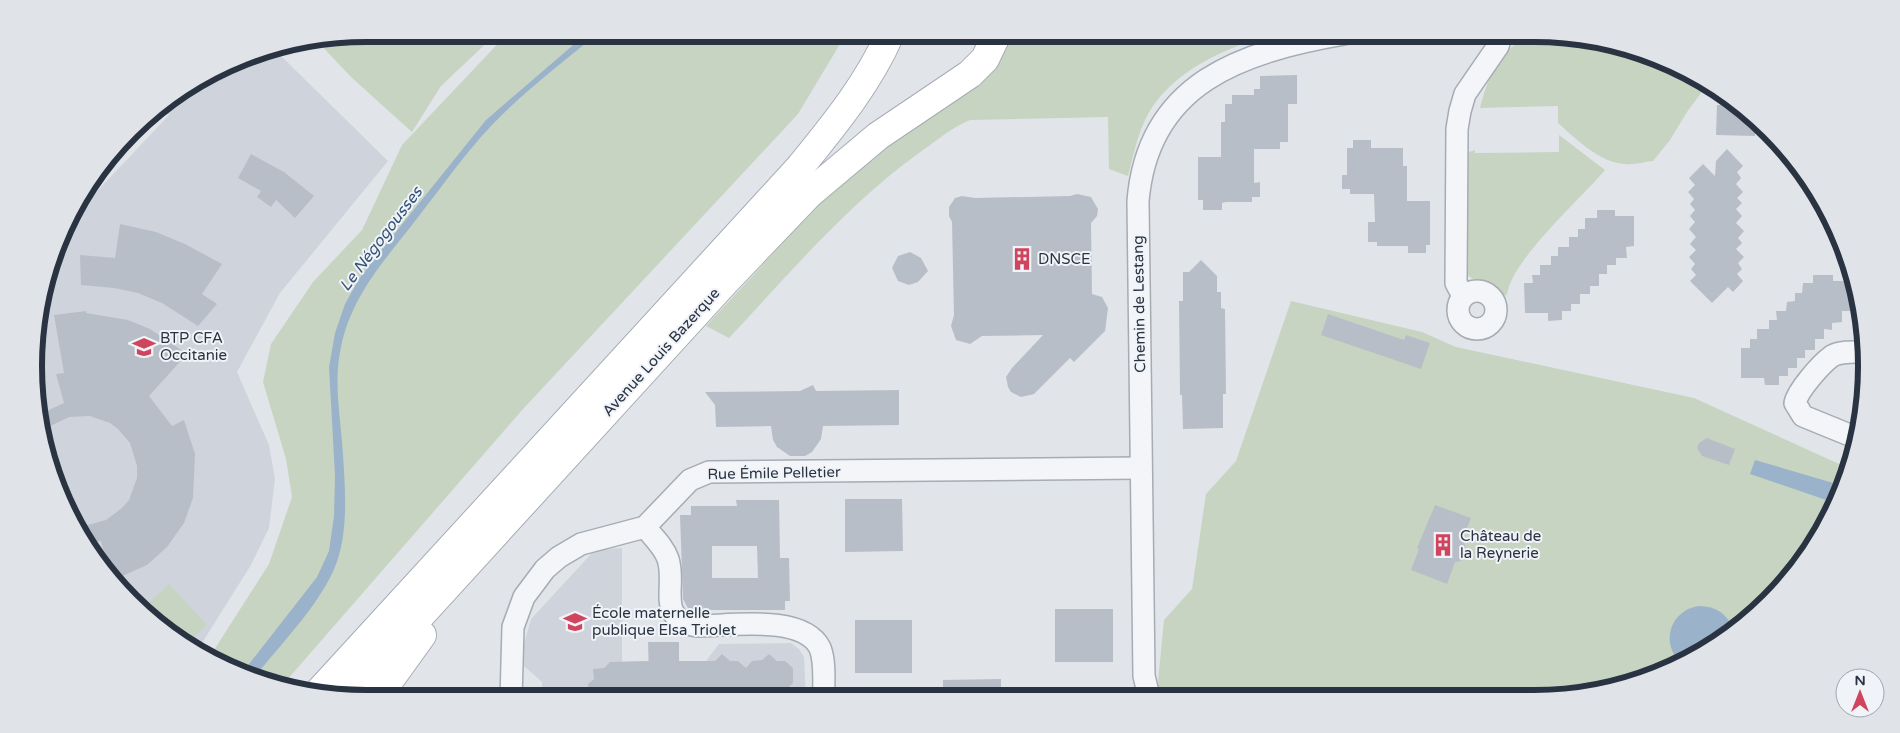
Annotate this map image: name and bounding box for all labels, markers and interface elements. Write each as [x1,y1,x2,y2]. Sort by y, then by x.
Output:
water label: Le Négogousses [335,182,428,295]
street label: Chemin de Lestang [1129,235,1149,373]
building icon: DNSCE [1009,246,1035,272]
place label: DNSCE [1038,250,1091,268]
street label: Avenue Louis Bazerque [599,284,723,420]
place label: BTP CFA Occitanie [160,329,227,364]
school or university icon: BTP CFA Occitanie [131,334,157,360]
street label: Rue Émile Pelletier [707,463,841,483]
place label: Château de la Reynerie [1460,527,1541,562]
building icon: Château de la Reynerie [1430,532,1456,558]
place label: École maternelle publique Elsa Triolet [592,604,736,639]
school or university icon: École maternelle publique Elsa Triolet [562,609,588,635]
north arrow [1835,668,1885,718]
text: N [1854,672,1866,689]

